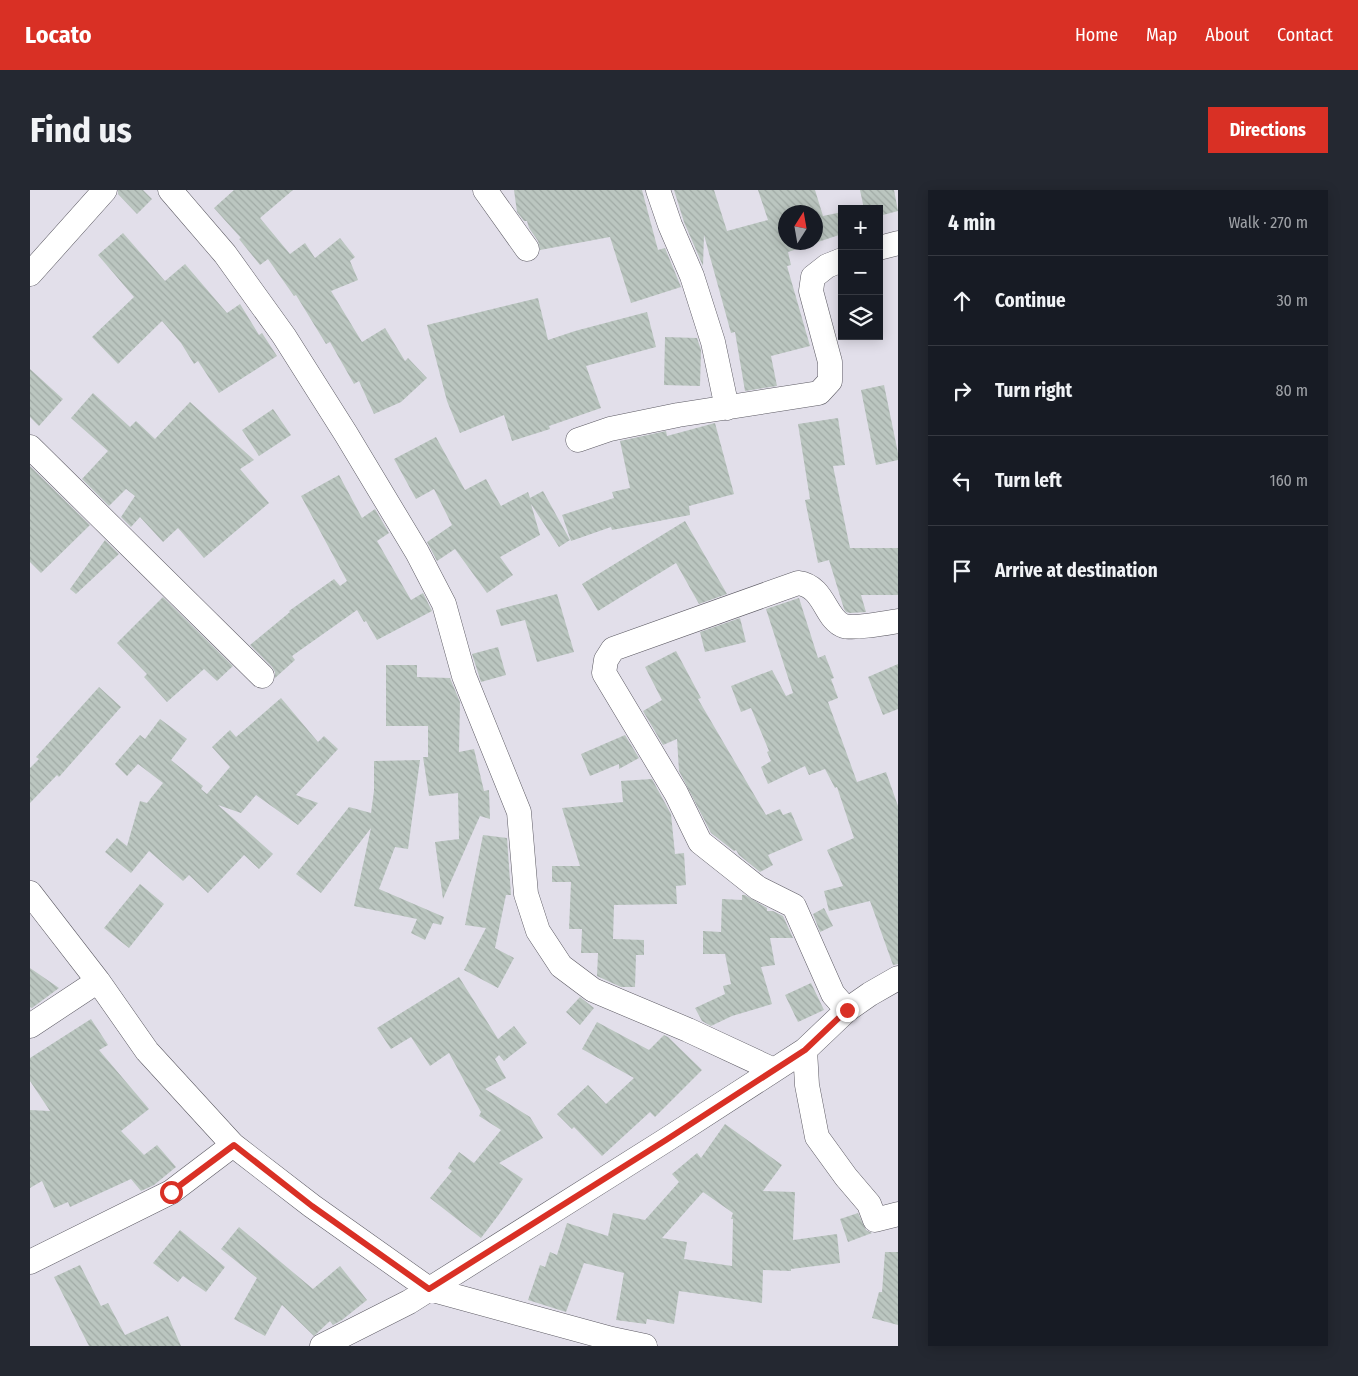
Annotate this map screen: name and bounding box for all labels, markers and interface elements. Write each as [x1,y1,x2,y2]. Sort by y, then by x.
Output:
text: Locato [25,21,91,49]
text: Home [1075,24,1118,46]
text: Map [1146,24,1177,46]
text: About [1205,24,1249,46]
text: Contact [1277,24,1333,46]
button: Directions [1208,107,1328,153]
text: Find us [30,109,132,151]
north arrow [778,205,823,250]
map controls [838,205,883,340]
button: + [838,205,883,250]
text: 4 min [948,210,996,236]
text: Walk · 270 m [1229,213,1308,232]
button: − [838,250,883,295]
icon: ahead [948,287,976,315]
text: Continue [995,289,1066,312]
text: 30 m [1276,291,1308,310]
button: layers [838,295,883,340]
icon: right [948,377,976,405]
text: Turn right [995,379,1072,402]
text: 80 m [1276,381,1308,400]
icon: left [948,467,976,495]
text: Turn left [995,469,1062,492]
text: 160 m [1269,471,1308,490]
icon: arrive [948,557,976,585]
text: Arrive at destination [995,559,1158,582]
route end [836,999,859,1022]
route start [160,1181,183,1204]

